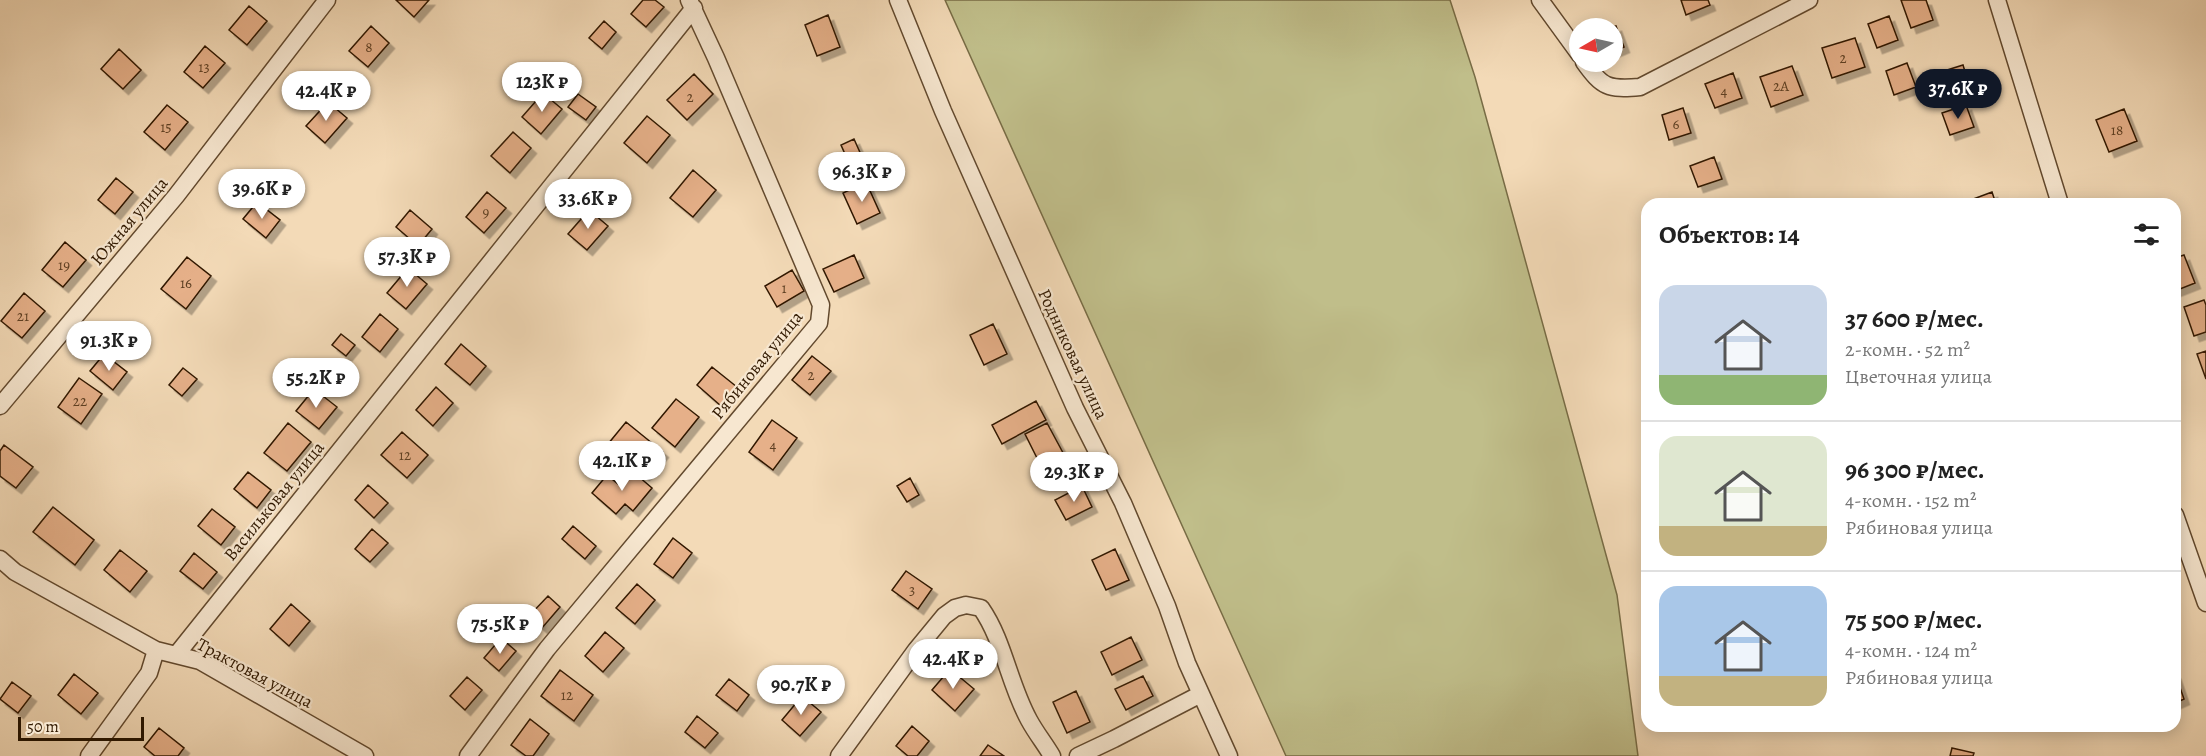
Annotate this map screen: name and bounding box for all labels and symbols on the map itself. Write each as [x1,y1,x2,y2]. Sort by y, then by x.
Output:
north arrow [1569,18,1623,72]
house number: 8 [365,37,373,57]
house number: 2 [1839,48,1847,68]
house number: 13 [198,57,210,77]
pin: 123K ₽ [493,62,591,113]
pin: 37.6K ₽ [1903,69,2013,120]
pin: 42.4K ₽ [271,71,381,122]
house number: 2А [1773,76,1789,96]
house number: 4 [1721,81,1728,101]
house number: 2 [686,87,694,107]
house number: 6 [1673,114,1680,134]
house number: 15 [160,117,172,137]
house number: 18 [2111,120,2123,140]
pin: 96.3K ₽ [807,152,917,203]
pin: 39.6K ₽ [207,169,317,220]
street label: Южная улица [85,171,174,270]
pin: 33.6K ₽ [533,179,643,230]
house number: 9 [483,202,490,222]
pin: 57.3K ₽ [352,237,462,288]
house number: 19 [58,255,70,275]
house number: 16 [180,273,192,293]
house number: 1 [781,278,787,298]
street label: Родниковая улица [1032,285,1114,424]
street label: Рябиновая улица [706,305,809,424]
house number: 21 [17,306,29,326]
pin: 91.3K ₽ [54,321,164,372]
pin: 55.2K ₽ [261,358,371,409]
house number: 2 [807,365,815,385]
house number: 22 [73,391,87,411]
house number: 4 [770,435,777,455]
street label: Васильковая улица [218,436,330,566]
pin: 42.1K ₽ [567,441,677,492]
house number: 12 [399,445,411,465]
pin: 29.3K ₽ [1019,452,1129,503]
house number: 3 [909,580,915,600]
pin: 75.5K ₽ [445,604,555,655]
street label: Трактовая улица [193,632,318,714]
pin: 42.4K ₽ [898,639,1008,690]
pin: 90.7K ₽ [746,665,856,716]
house number: 12 [561,685,573,705]
scale bar [18,714,144,742]

